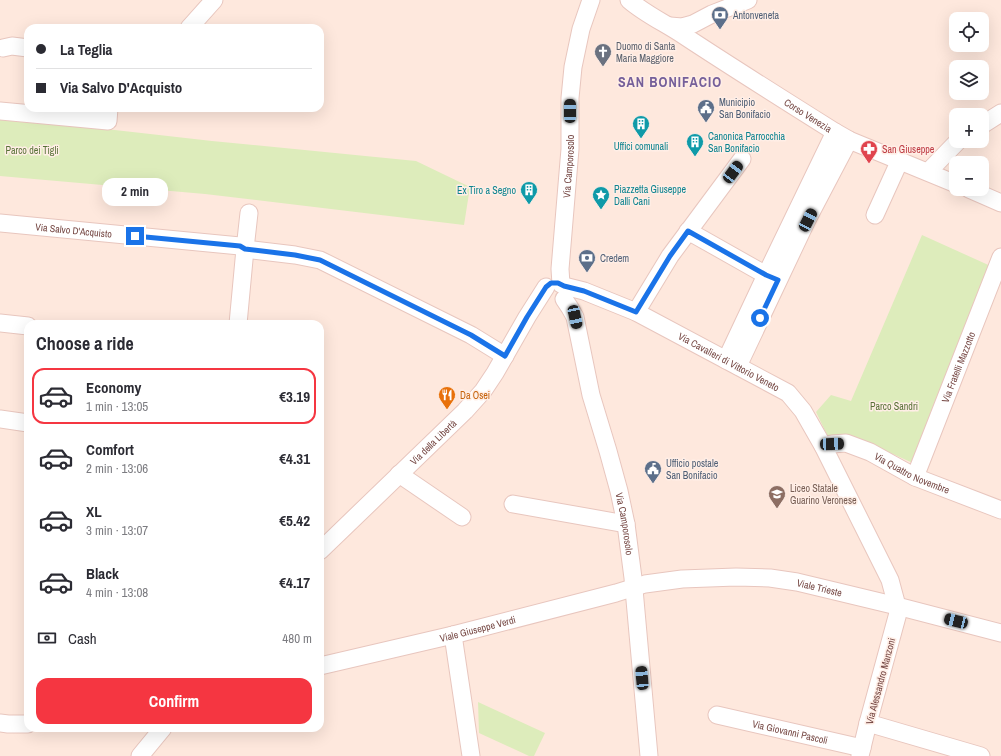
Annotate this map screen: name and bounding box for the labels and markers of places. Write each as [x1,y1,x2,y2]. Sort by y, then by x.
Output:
bank icon: Antonveneta [710,5,730,30]
place label: Antonveneta [732,9,779,22]
place label: Duomo di Santa Maria Maggiore [616,40,676,65]
church icon: Duomo di Santa Maria Maggiore [593,42,613,67]
place label: Municipio San Bonifacio [719,96,771,121]
public building icon: Municipio San Bonifacio [696,98,716,123]
building icon: Uffici comunali [631,114,651,139]
place label: Canonica Parrocchia San Bonifacio [708,130,785,155]
building icon: Canonica Parrocchia San Bonifacio [685,132,705,157]
pharmacy icon: San Giuseppe [859,139,879,164]
place label: Uffici comunali [614,140,668,153]
place label: San Giuseppe [882,143,935,156]
building icon: Ex Tiro a Segno [519,180,539,205]
place label: Piazzetta Giuseppe Dalli Cani [614,183,686,208]
place label: Ex Tiro a Segno [457,184,516,197]
place icon: Piazzetta Giuseppe Dalli Cani [591,185,611,210]
bank icon: Credem [577,248,597,273]
place label: Credem [600,252,629,265]
restaurant icon: Da Osei [437,385,457,410]
place label: Da Osei [460,389,490,402]
place label: Ufficio postale San Bonifacio [666,457,719,482]
public building icon: Ufficio postale San Bonifacio [643,459,663,484]
place label: Liceo Statale Guarino Veronese [790,482,857,507]
school or university icon: Liceo Statale Guarino Veronese [767,484,787,509]

